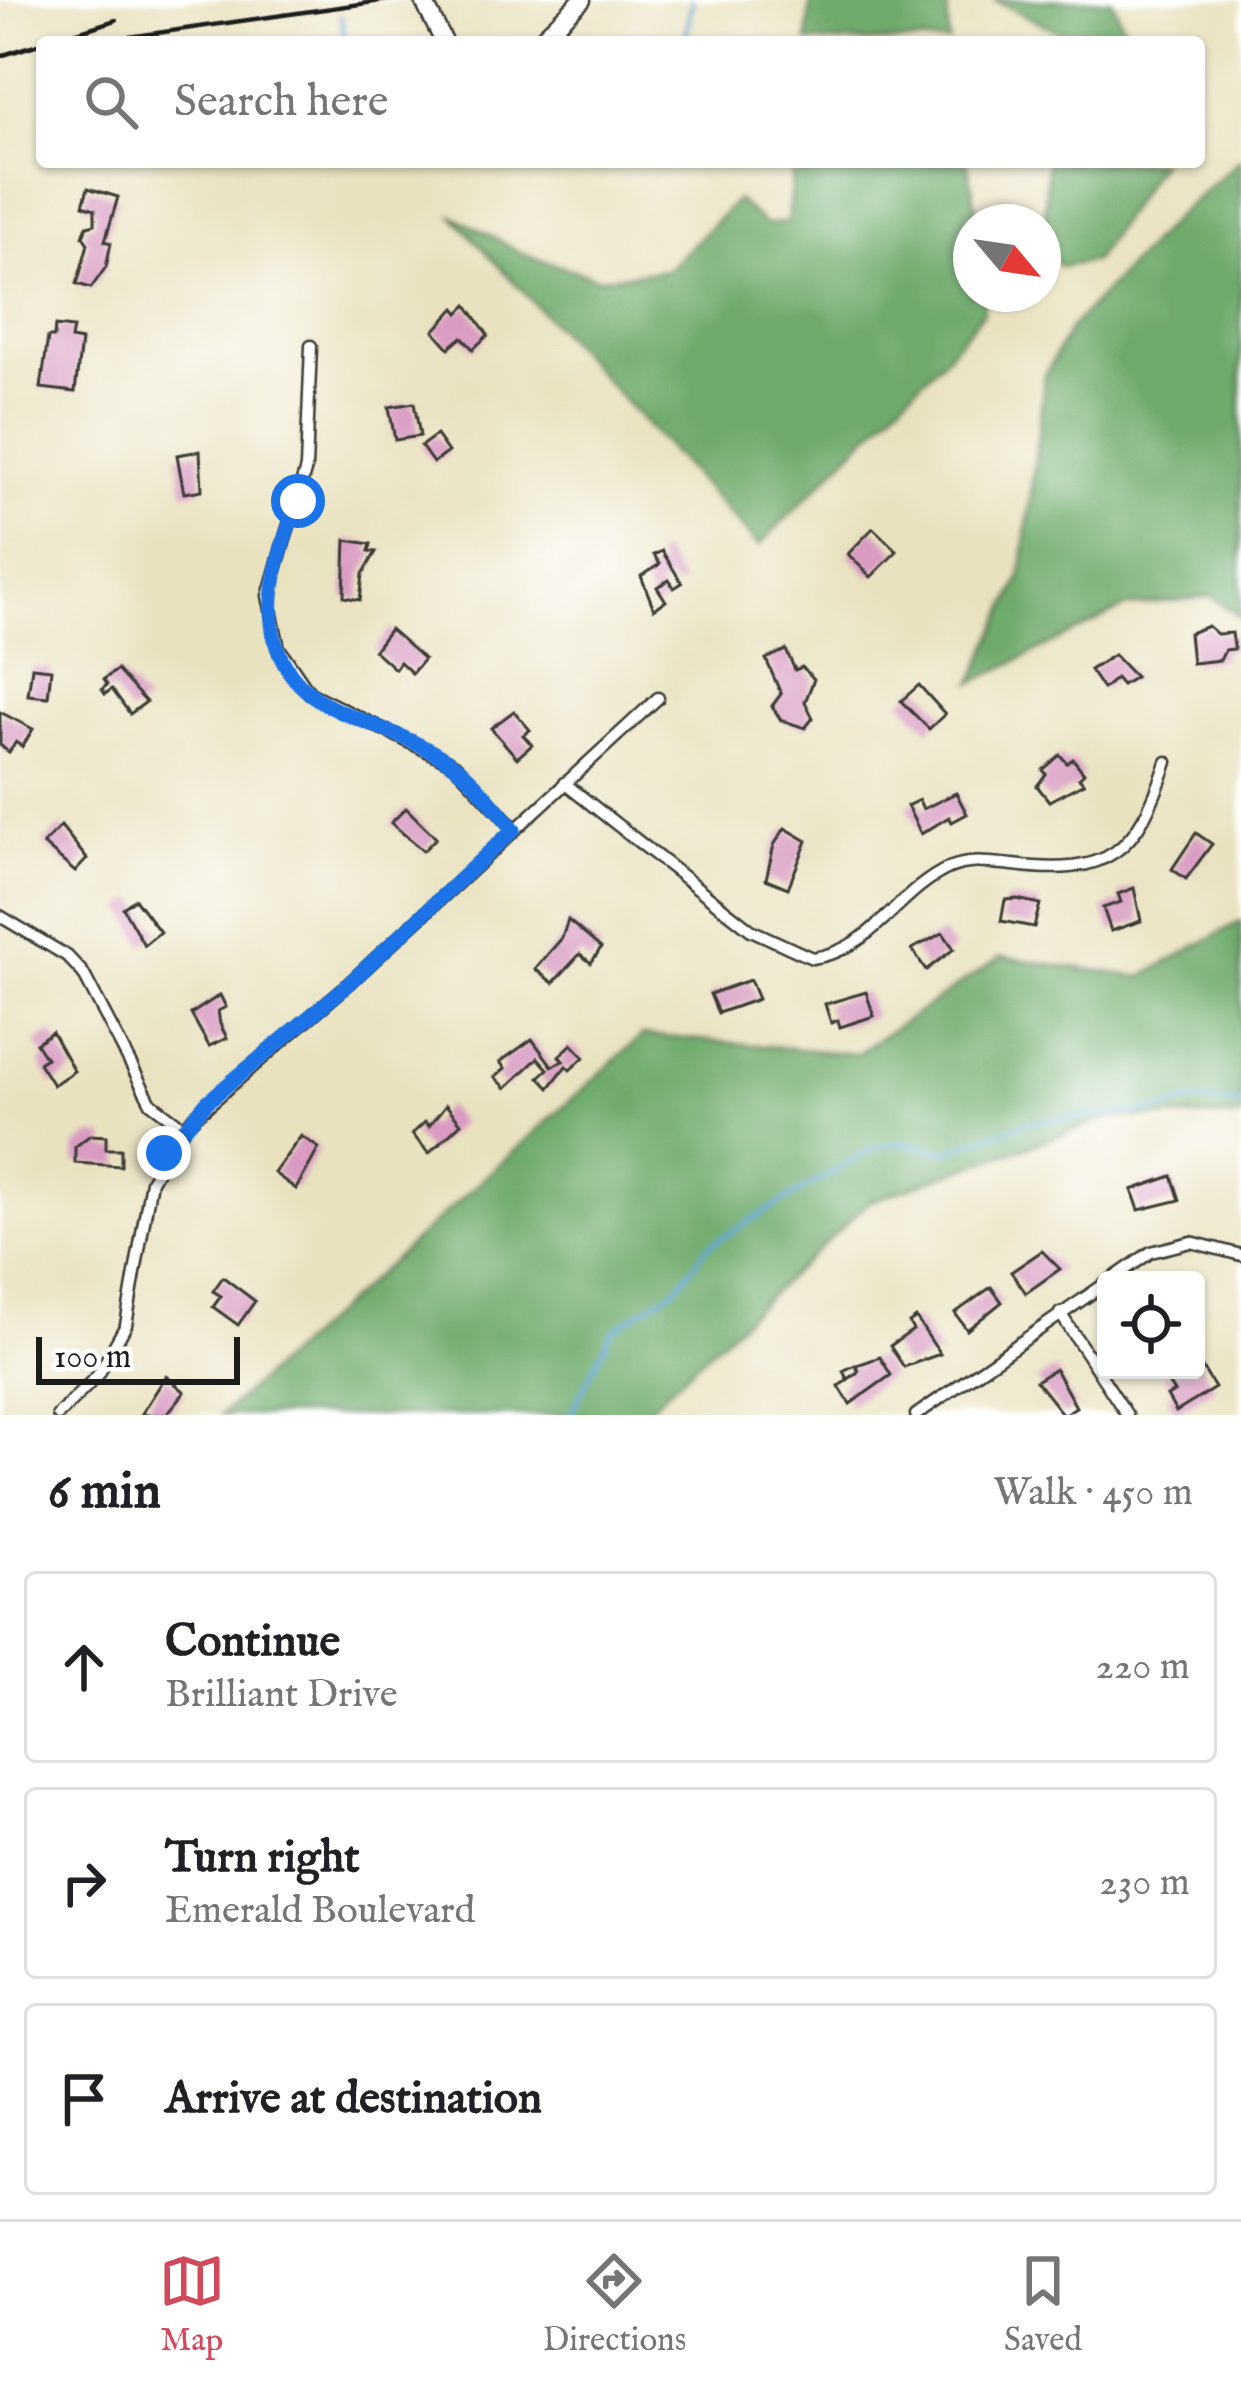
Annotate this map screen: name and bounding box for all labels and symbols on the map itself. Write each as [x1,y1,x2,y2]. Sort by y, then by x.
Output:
north arrow [953,204,1061,312]
route start [271,474,325,528]
route end [137,1126,191,1180]
scale bar [36,1331,240,1384]

